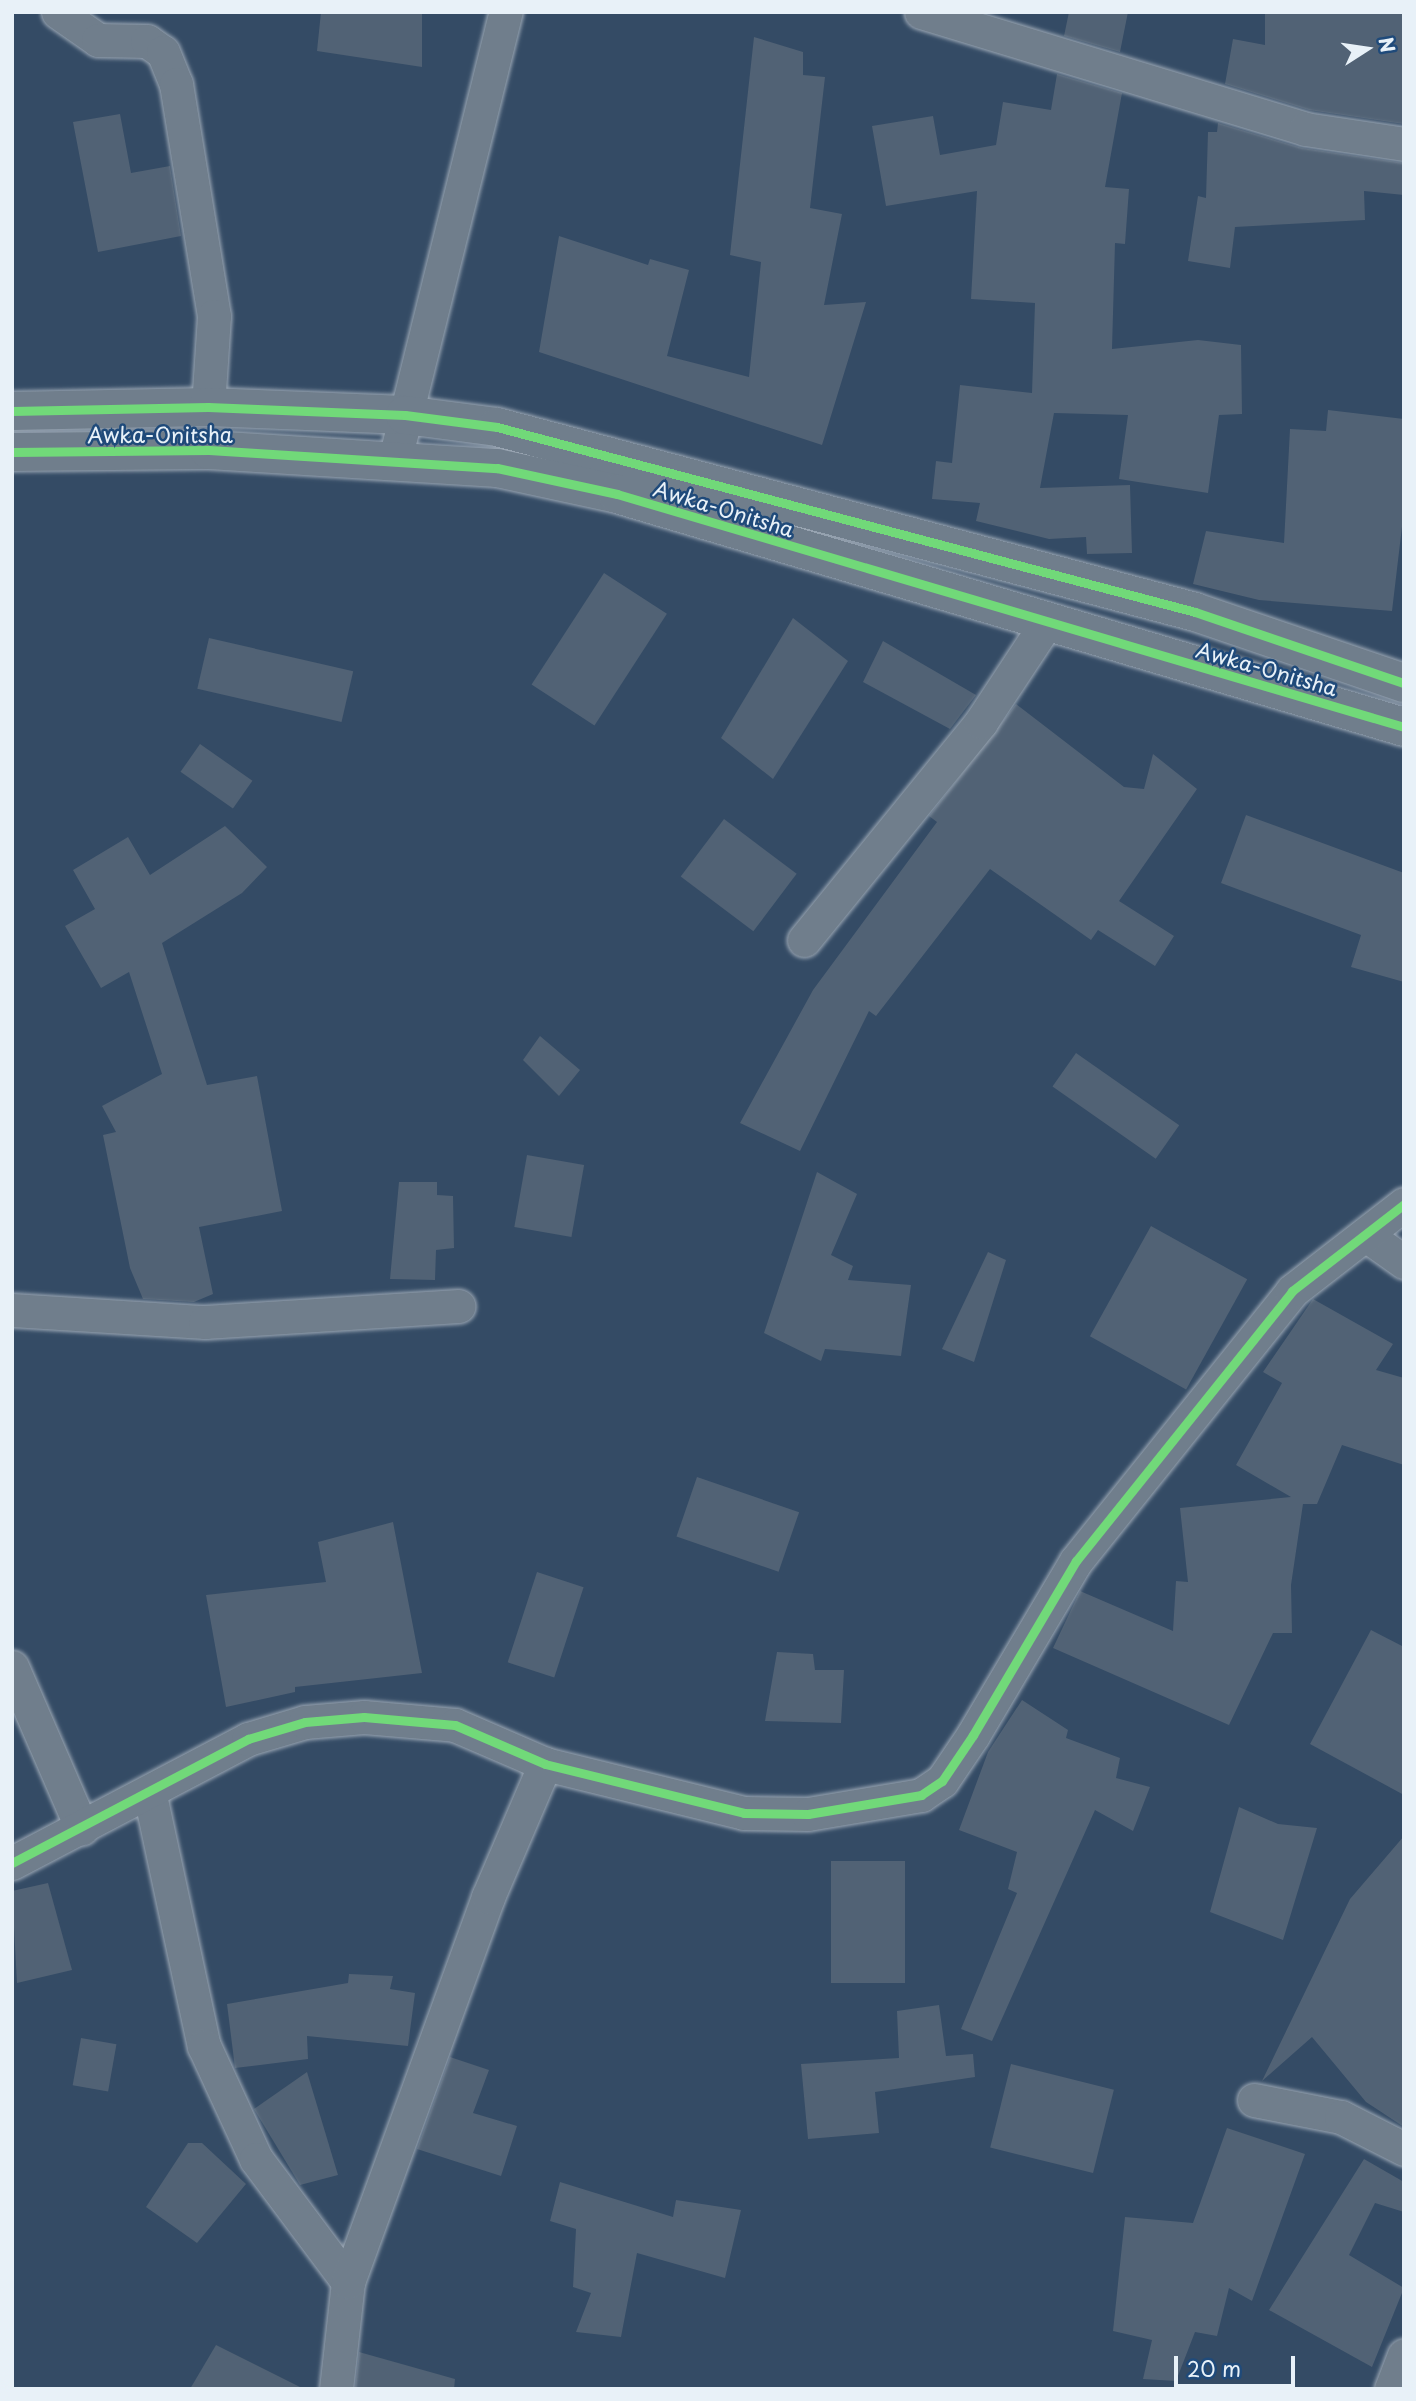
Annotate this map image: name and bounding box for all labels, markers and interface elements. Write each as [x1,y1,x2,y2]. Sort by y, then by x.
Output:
north arrow [1332,14,1402,84]
text: N [1372,34,1403,55]
street label: Awka-Onitsha [87,421,233,447]
street label: Awka-Onitsha [651,475,797,541]
street label: Awka-Onitsha [1194,636,1340,700]
scale bar [1178,2342,1299,2386]
text: 20 m [1187,2352,1241,2384]

